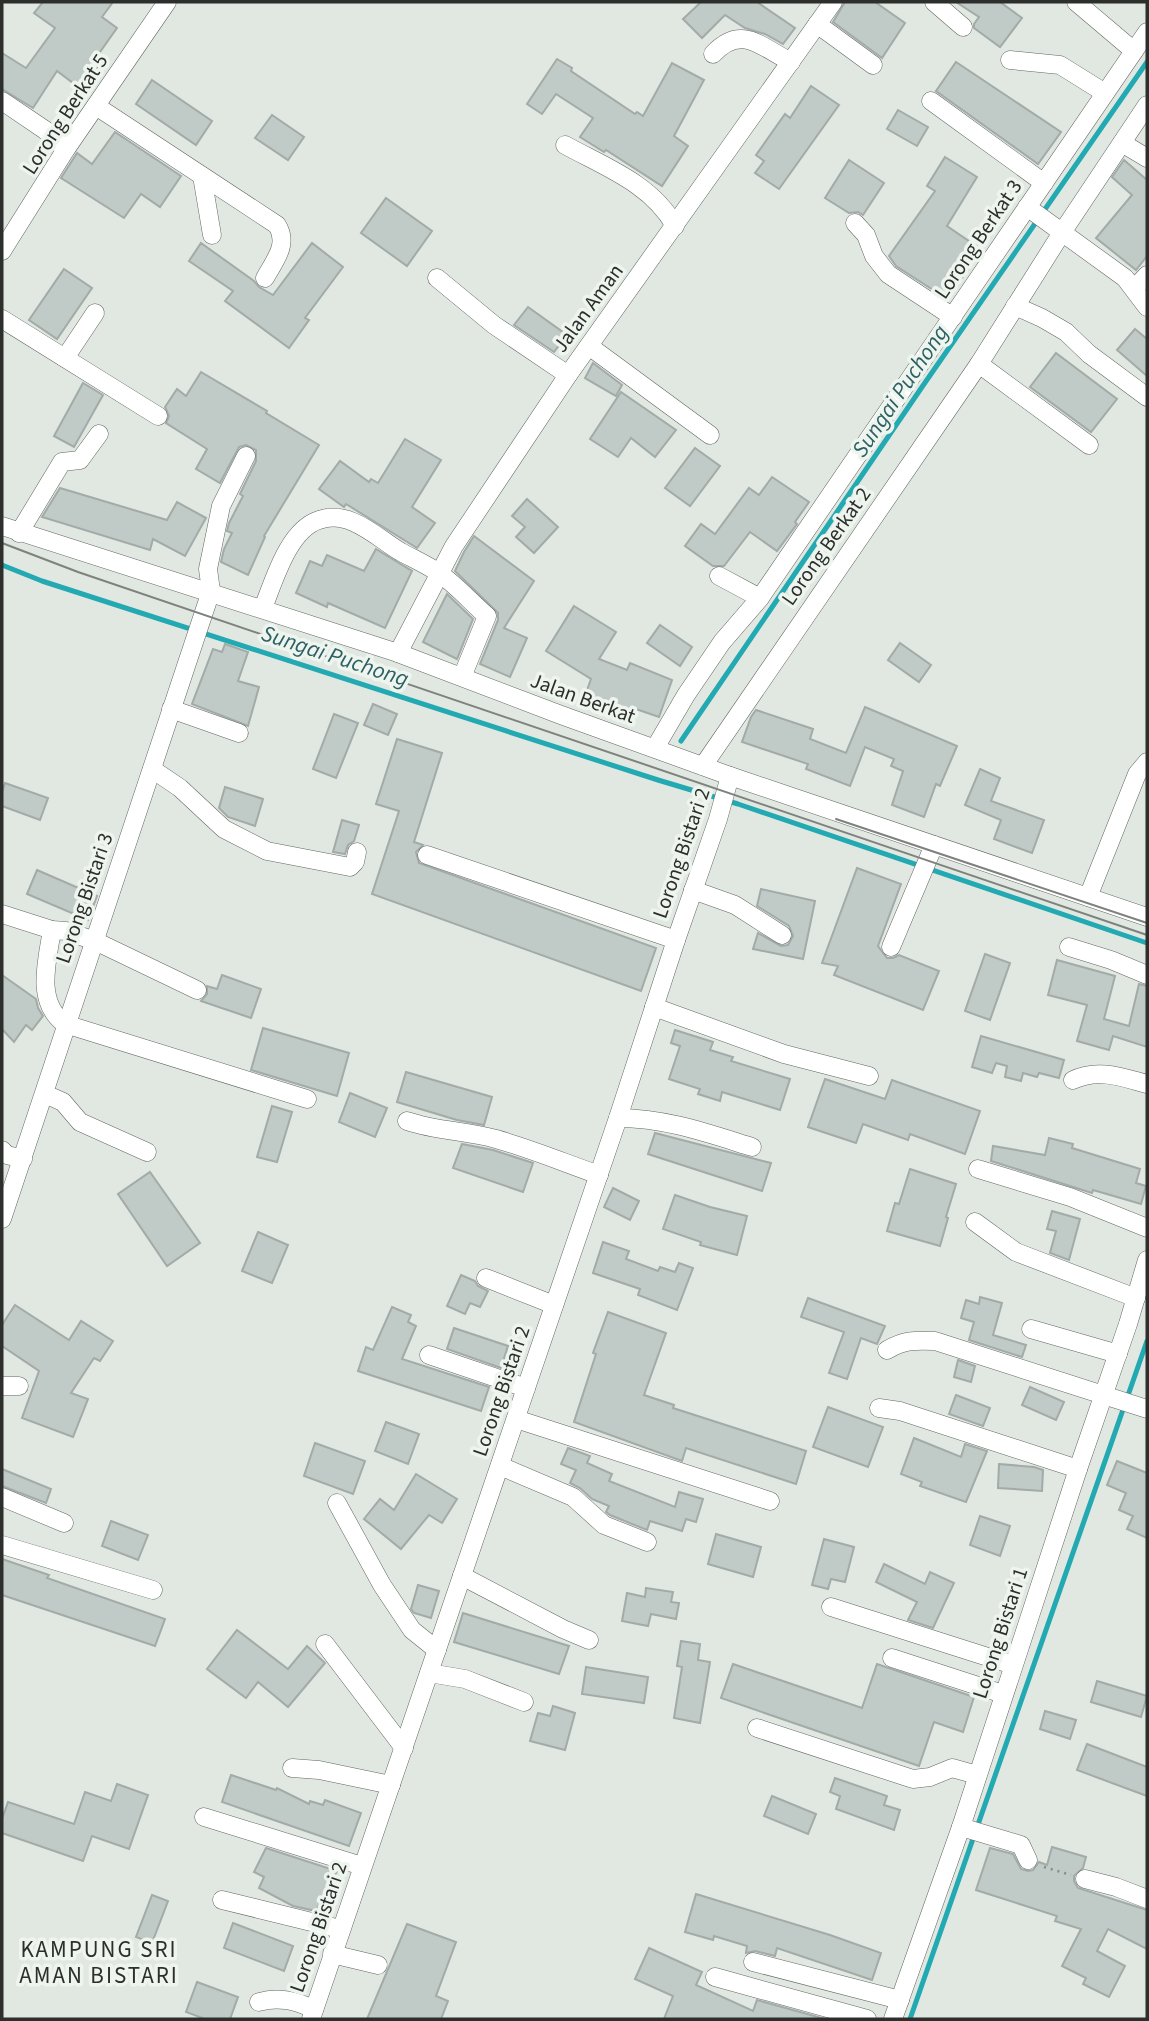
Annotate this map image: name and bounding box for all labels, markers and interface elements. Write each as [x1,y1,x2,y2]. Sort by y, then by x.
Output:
street label: Lorong Berkat 5 [15,48,115,180]
street label: Lorong Berkat 3 [927,173,1029,305]
street label: Jalan Aman [546,257,630,359]
water label: Sungai Puchong [844,318,956,464]
street label: Lorong Berkat 2 [774,481,878,611]
water label: Sungai Puchong [257,617,413,695]
street label: Jalan Berkat [526,665,640,731]
street label: Lorong Bistari 2 [645,784,717,922]
street label: Lorong Bistari 3 [48,829,120,967]
street label: Lorong Bistari 2 [465,1322,537,1460]
street label: Lorong Bistari 1 [965,1564,1035,1702]
street label: Lorong Bistari 2 [282,1858,354,1996]
district label: KAMPUNG SRI AMAN BISTARI [19,1933,179,1992]

